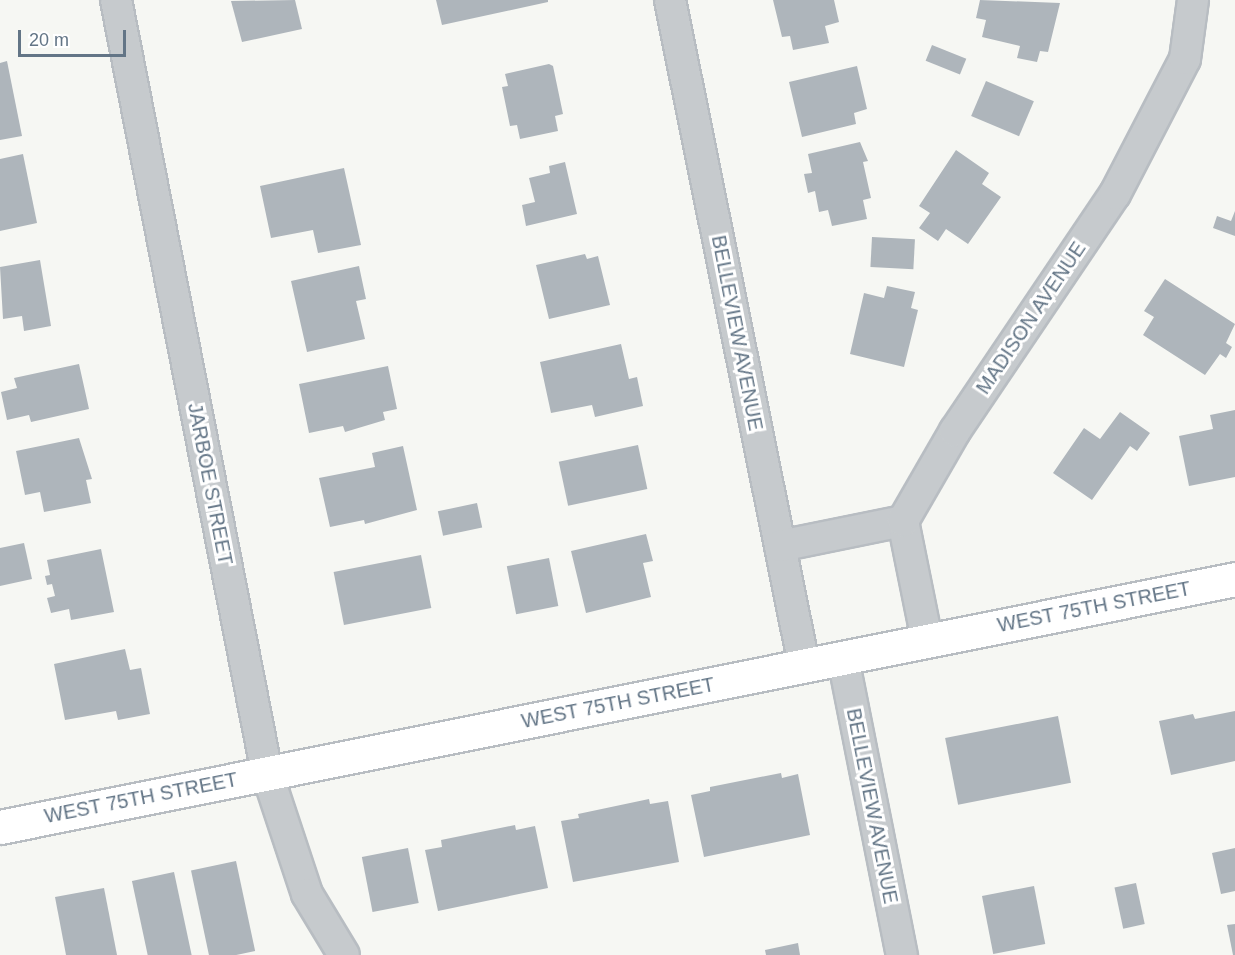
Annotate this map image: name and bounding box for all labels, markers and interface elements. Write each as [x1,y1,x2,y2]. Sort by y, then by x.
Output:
scale bar [21,18,129,56]
text: 20 m [29,30,69,50]
street label: BELLEVIEW AVENUE [706,233,768,433]
street label: MADISON AVENUE [971,237,1091,399]
street label: JARBOE STREET [183,401,237,567]
street label: WEST 75TH STREET [995,576,1193,638]
street label: WEST 75TH STREET [519,672,717,734]
street label: BELLEVIEW AVENUE [841,706,903,906]
street label: WEST 75TH STREET [42,767,240,829]

